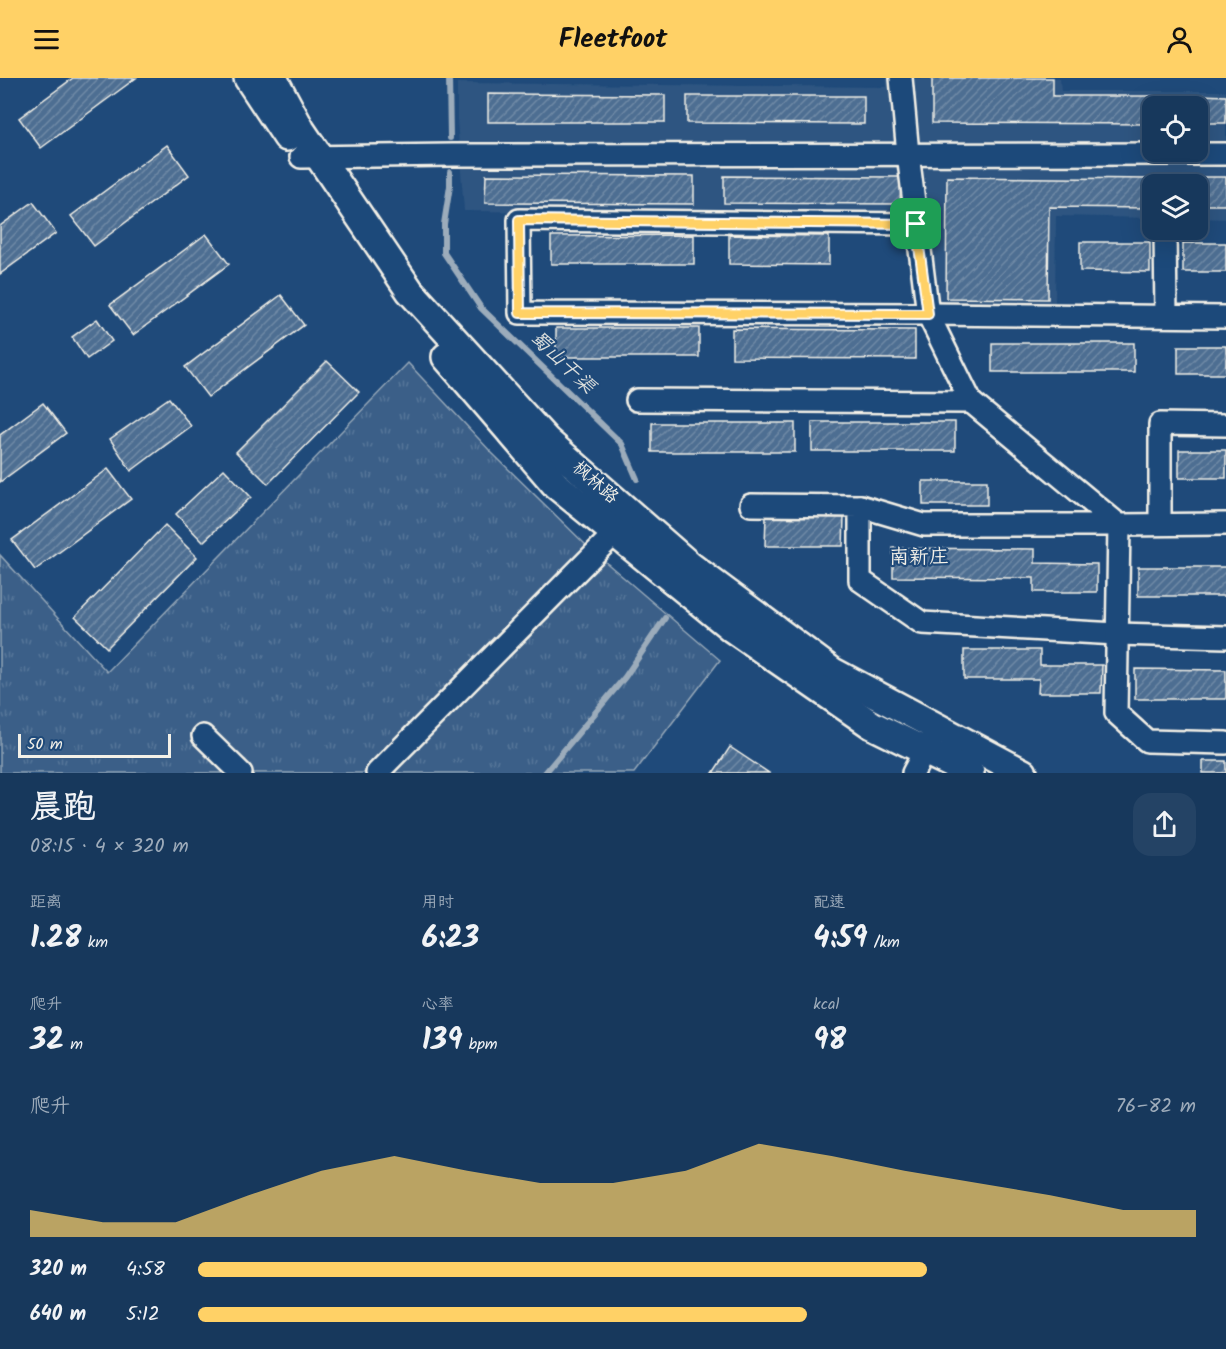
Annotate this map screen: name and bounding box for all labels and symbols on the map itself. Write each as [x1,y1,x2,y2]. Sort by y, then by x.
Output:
pin [890,198,941,249]
water label: 蜀山干渠 [522,324,603,404]
street label: 枫林路 [565,454,625,512]
district label: 南新庄 [889,542,949,574]
scale bar [18,731,171,758]

